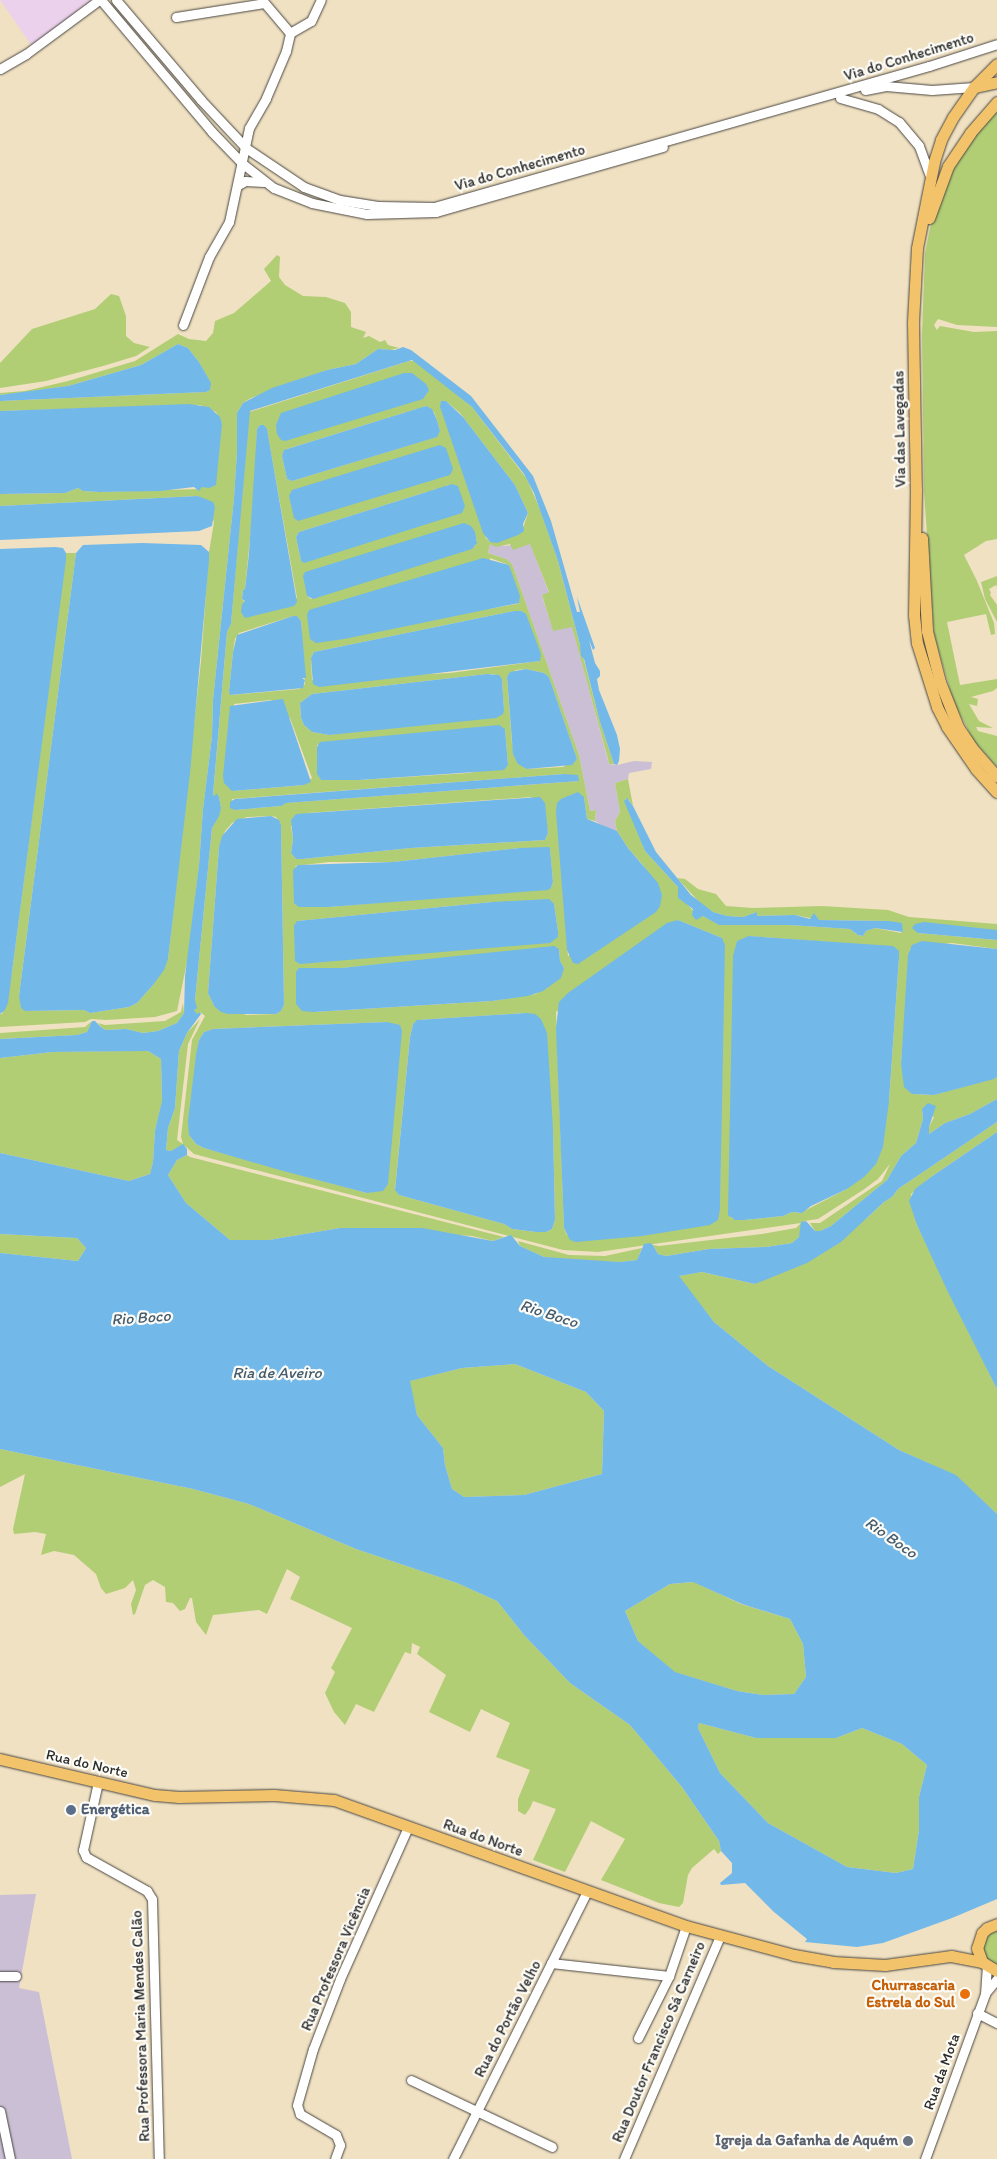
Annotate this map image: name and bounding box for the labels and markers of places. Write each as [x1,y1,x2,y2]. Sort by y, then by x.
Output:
place label: Energética [81,1801,149,1819]
marker: Energética [65,1804,77,1816]
place label: Churrascaria Estrela do Sul [866,1976,955,2011]
marker: Churrascaria Estrela do Sul [959,1988,971,2000]
place label: Igreja da Gafanha de Aquém [716,2132,898,2150]
marker: Igreja da Gafanha de Aquém [902,2135,914,2147]

